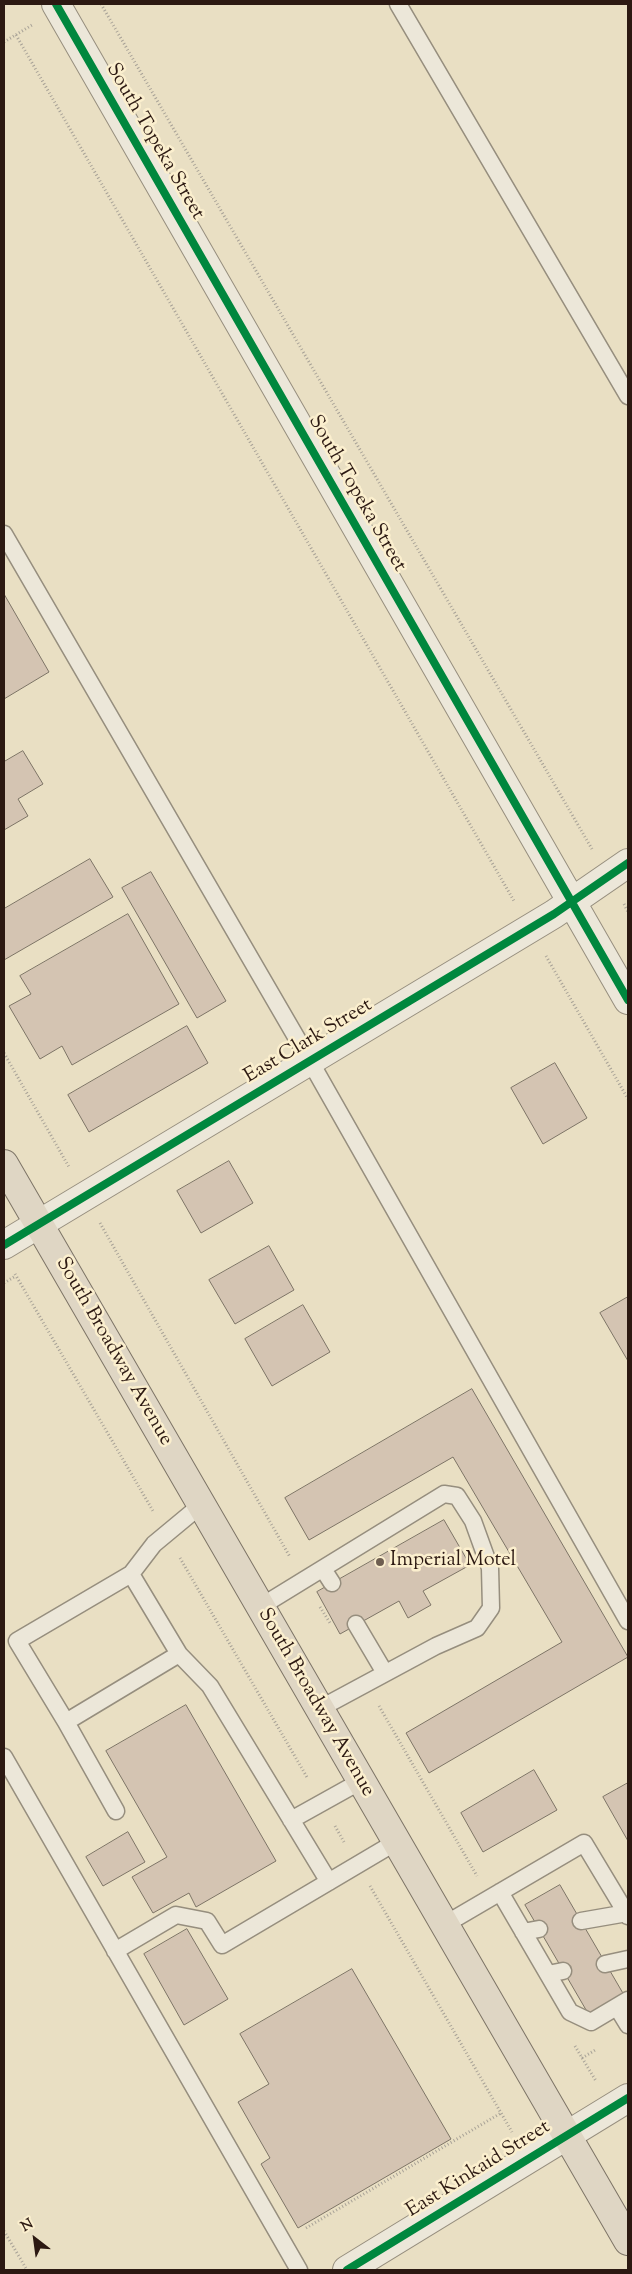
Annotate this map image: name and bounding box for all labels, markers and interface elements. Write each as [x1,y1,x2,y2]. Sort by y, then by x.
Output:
street label: South Topeka Street [99,60,209,224]
street label: South Topeka Street [301,412,411,576]
street label: East Clark Street [241,994,377,1090]
street label: South Broadway Avenue [49,1254,177,1450]
place label: Imperial Motel [390,1550,516,1574]
marker: Imperial Motel [374,1556,386,1568]
street label: South Broadway Avenue [251,1605,379,1801]
street label: East Kinkaid Street [403,2116,555,2224]
north arrow [10,2214,60,2264]
text: N [18,2215,37,2237]

